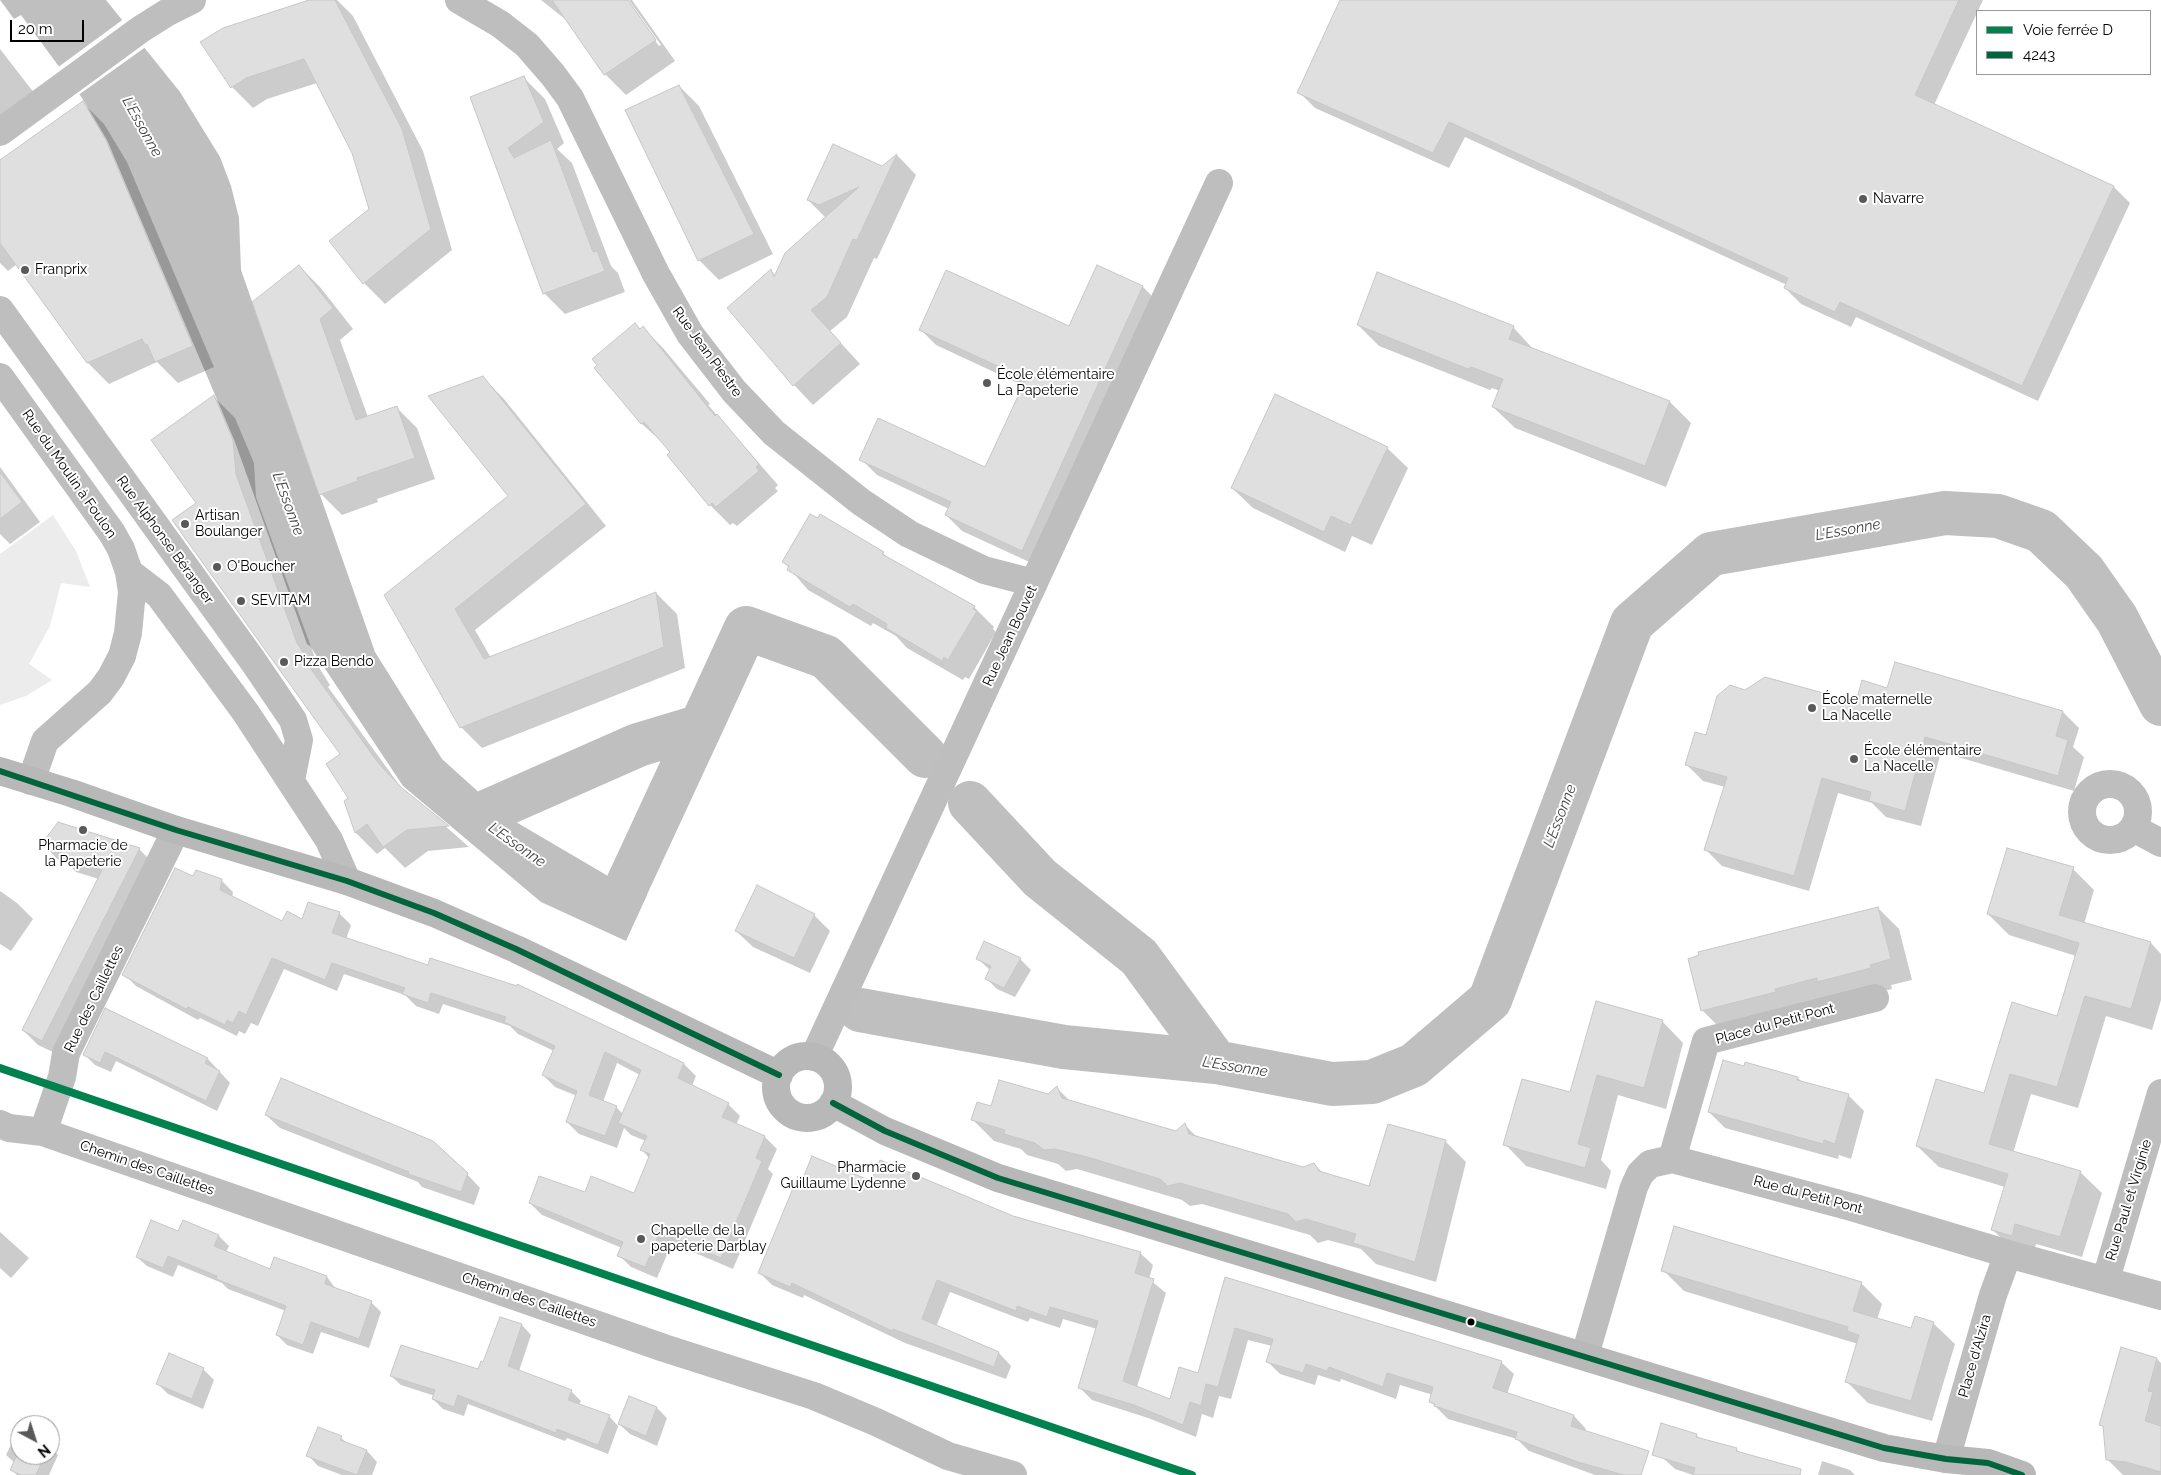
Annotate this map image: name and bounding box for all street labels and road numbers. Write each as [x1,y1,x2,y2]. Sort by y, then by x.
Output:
street label: Rue Jean Piestre [669,304,745,400]
street label: Rue du Moulin à Foulon [18,406,120,542]
street label: Rue Alphonse Béranger [113,473,217,607]
street label: Rue Jean Bouvet [979,583,1041,689]
street label: Rue des Caillettes [61,943,127,1055]
street label: Place du Petit Pont [1714,1000,1836,1048]
street label: Chemin des Caillettes [78,1137,216,1199]
street label: Rue Paul et Virginie [2103,1137,2155,1263]
street label: Rue du Petit Pont [1752,1172,1864,1218]
street label: Chemin des Caillettes [460,1269,598,1331]
street label: Place d'Alzira [1955,1312,1995,1400]

